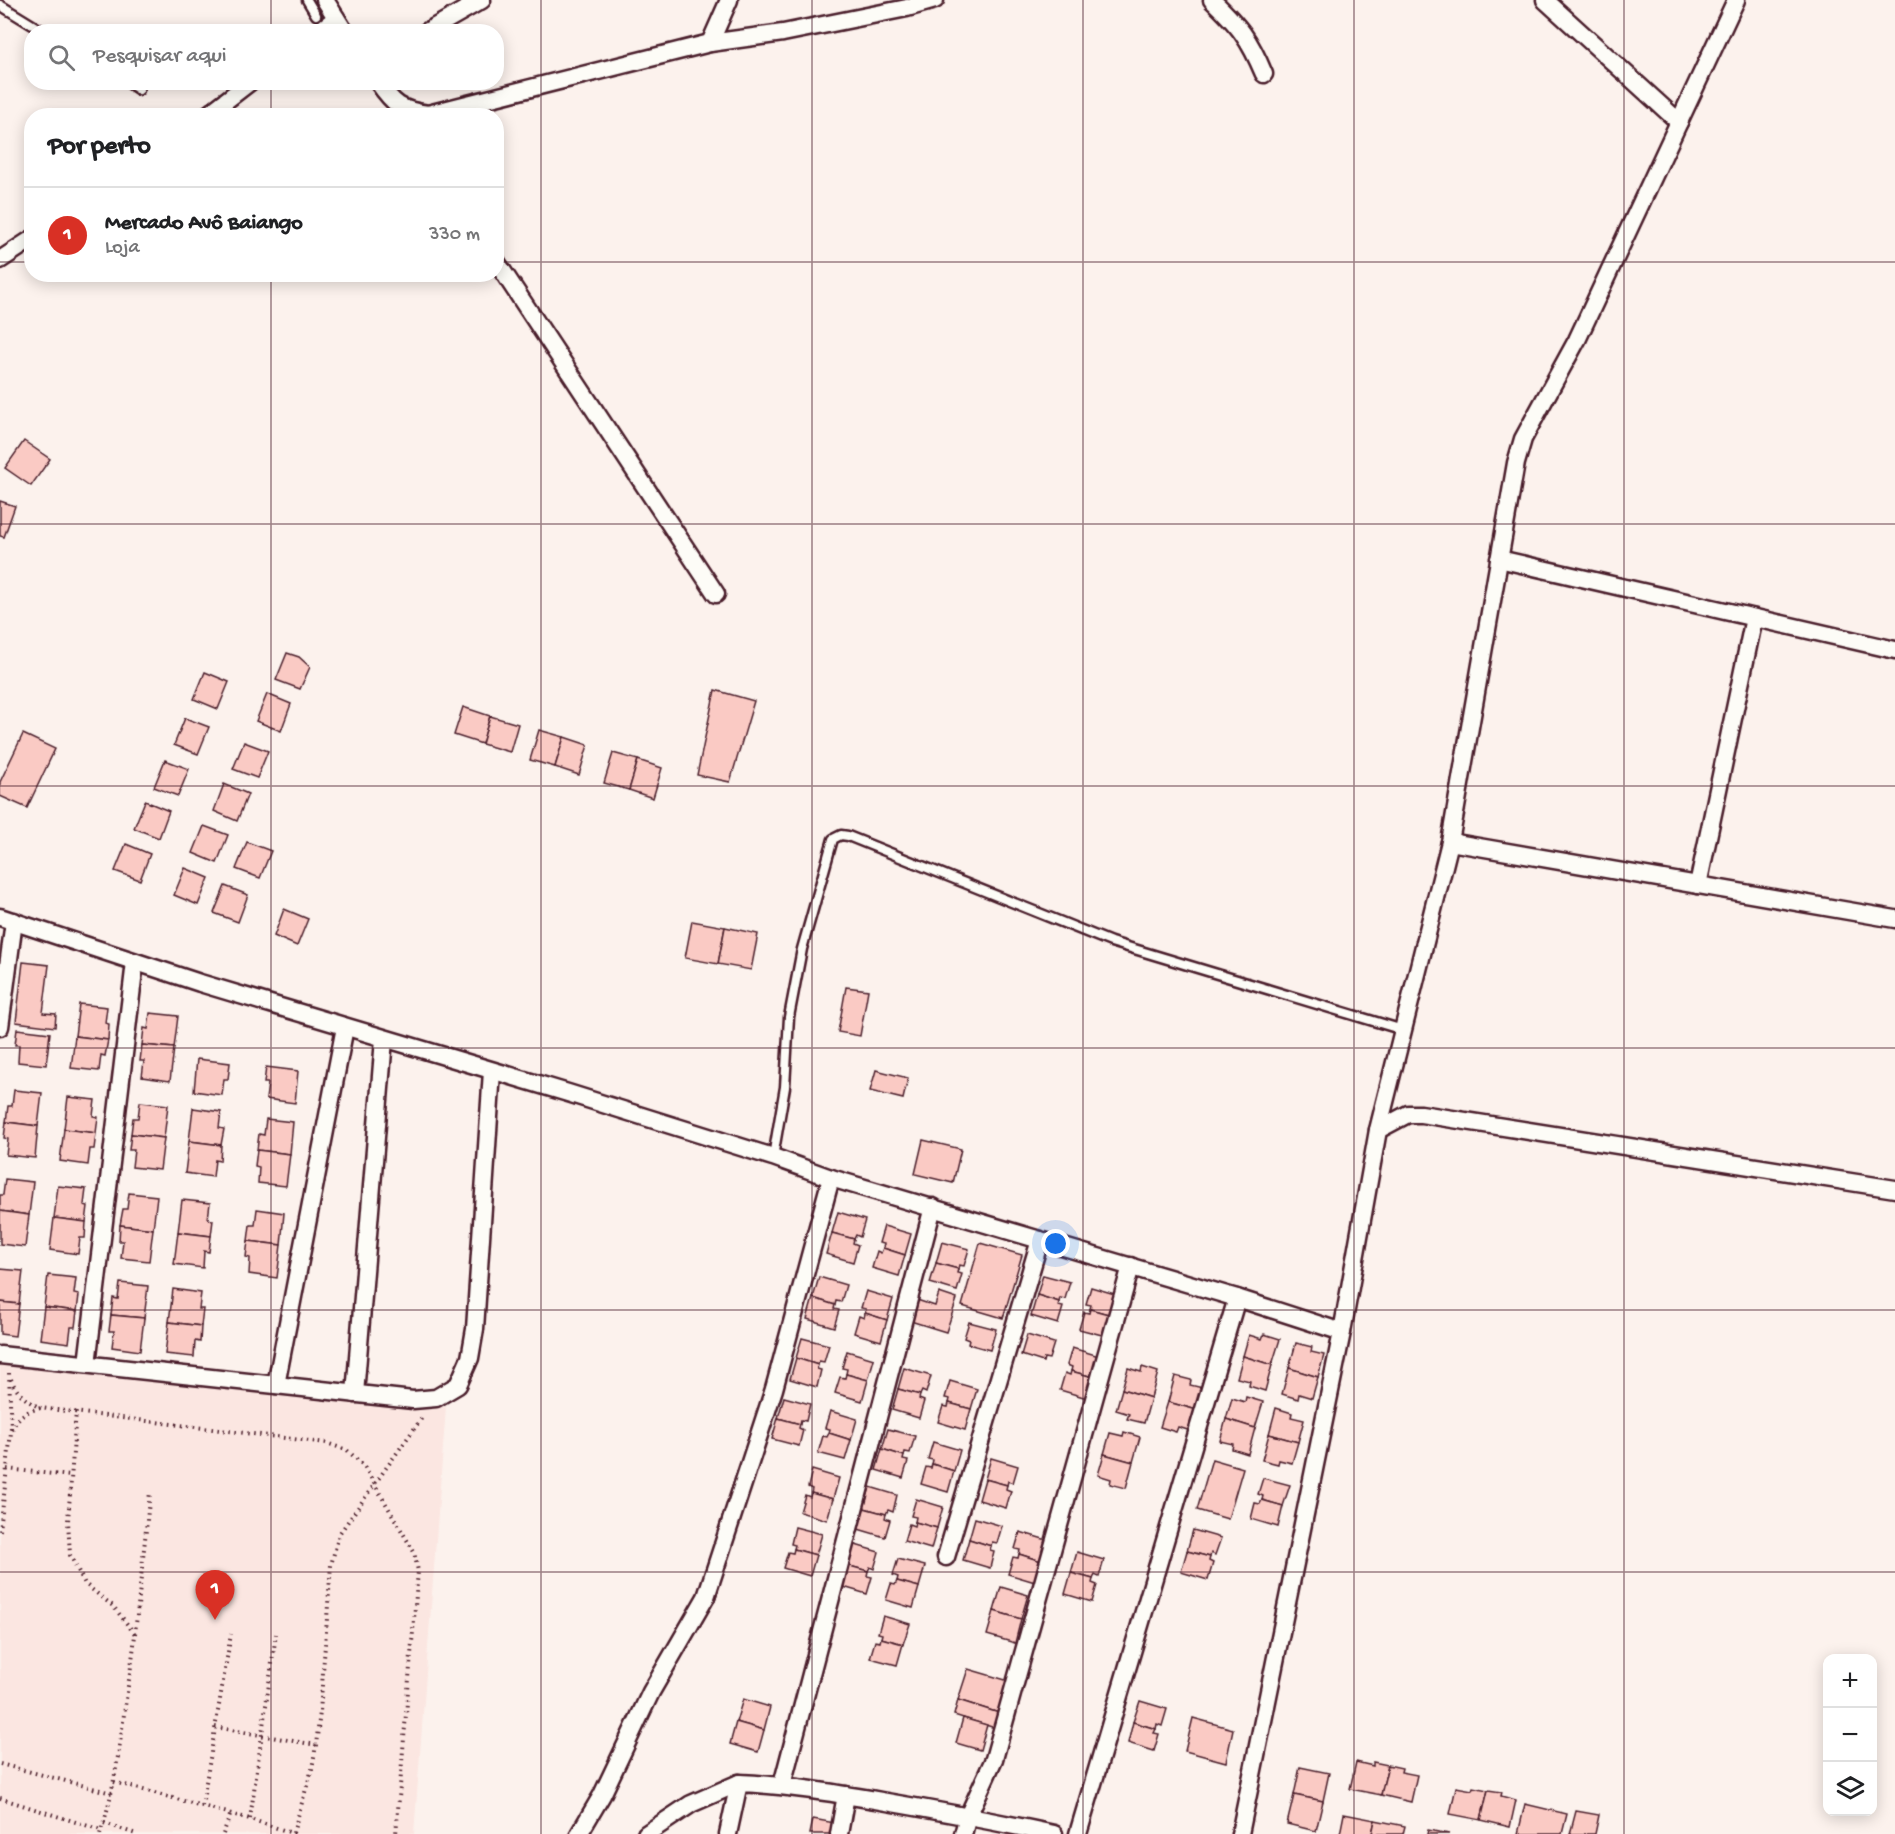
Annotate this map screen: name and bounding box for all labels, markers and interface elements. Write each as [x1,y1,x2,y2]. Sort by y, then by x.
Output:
search box [24,24,504,90]
icon: search [45,41,78,74]
text: Pesquisar aqui [93,44,227,70]
text: Por perto [48,132,151,163]
text: Mercado Avô Baiango [105,211,303,237]
text: 1 [63,224,72,247]
text: 330 m [429,224,480,247]
text: Loja [105,237,140,260]
your location [1041,1229,1070,1258]
pin: 1 [196,1570,234,1620]
map controls [1823,1654,1877,1816]
button: + [1823,1654,1877,1708]
button: − [1823,1708,1877,1762]
button: layers [1823,1762,1877,1816]

